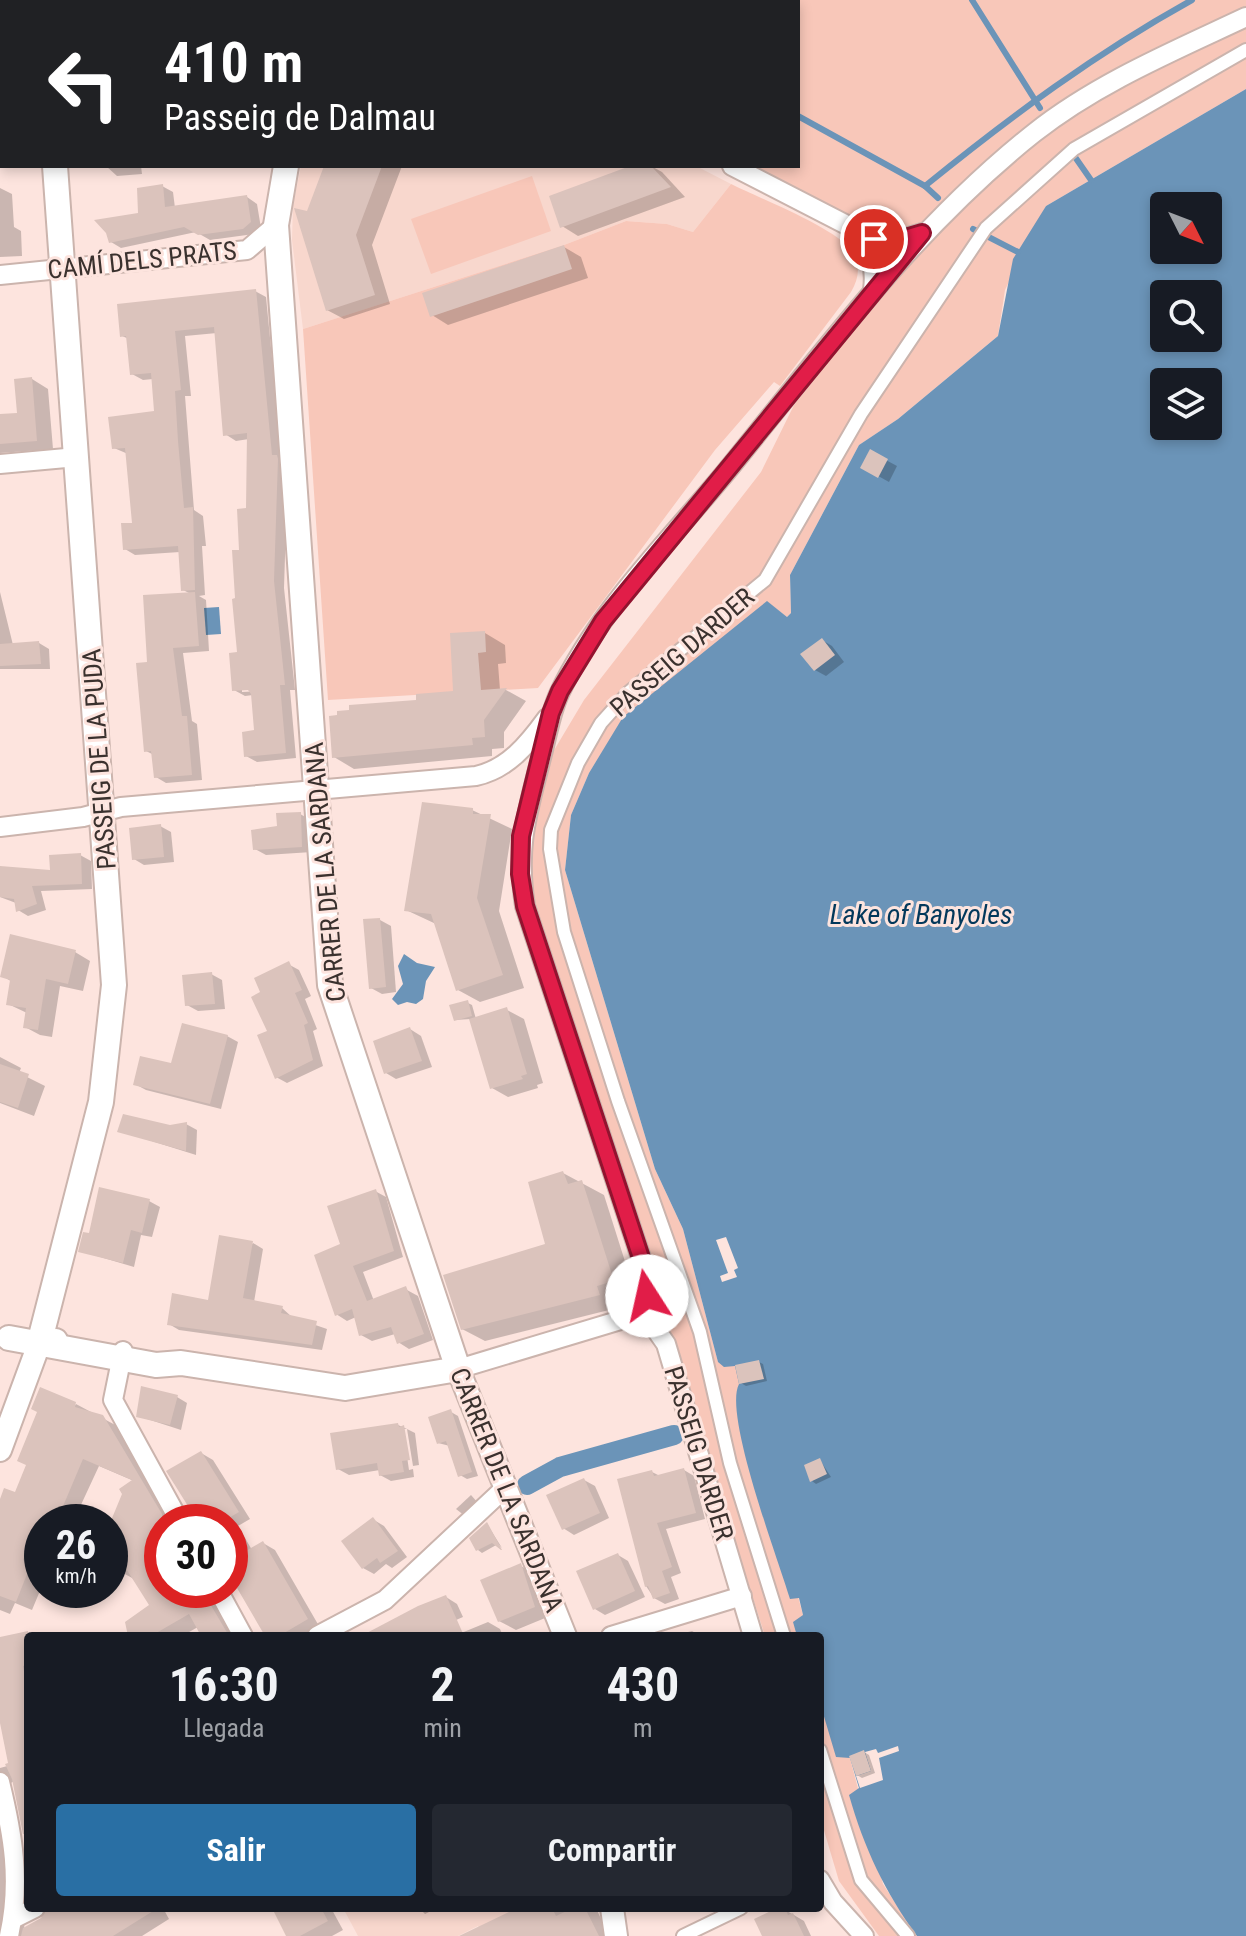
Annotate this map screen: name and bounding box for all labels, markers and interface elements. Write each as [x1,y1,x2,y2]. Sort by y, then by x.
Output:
text: 410 m [164,30,303,96]
icon: left [32,32,136,136]
text: Passeig de Dalmau [164,97,436,139]
north arrow [1150,192,1222,264]
map controls [1150,192,1222,440]
pin [840,205,908,273]
icon: arrive [852,217,896,261]
street label: CAMÍ DELS PRATS [46,235,238,285]
button: search [1150,280,1222,352]
button: layers [1150,368,1222,440]
street label: PASSEIG DARDER [604,581,760,722]
street label: PASSEIG DE LA PUDA [76,648,122,870]
street label: CARRER DE LA SARDANA [299,741,351,1003]
water label: Lake of Banyoles [830,898,1012,931]
position arrow [605,1254,689,1338]
street label: PASSEIG DARDER [658,1362,740,1544]
street label: CARRER DE LA SARDANA [444,1364,570,1616]
speed limit sign: 30 [144,1504,248,1608]
text: 26 [56,1522,96,1569]
text: km/h [55,1564,97,1588]
text: 16:30 [169,1656,279,1713]
text: 2 [431,1656,455,1713]
text: 430 [606,1656,679,1713]
text: Llegada [183,1713,264,1743]
text: min [424,1713,462,1743]
text: m [633,1713,653,1743]
button: Salir [56,1804,416,1896]
button: Compartir [432,1804,792,1896]

